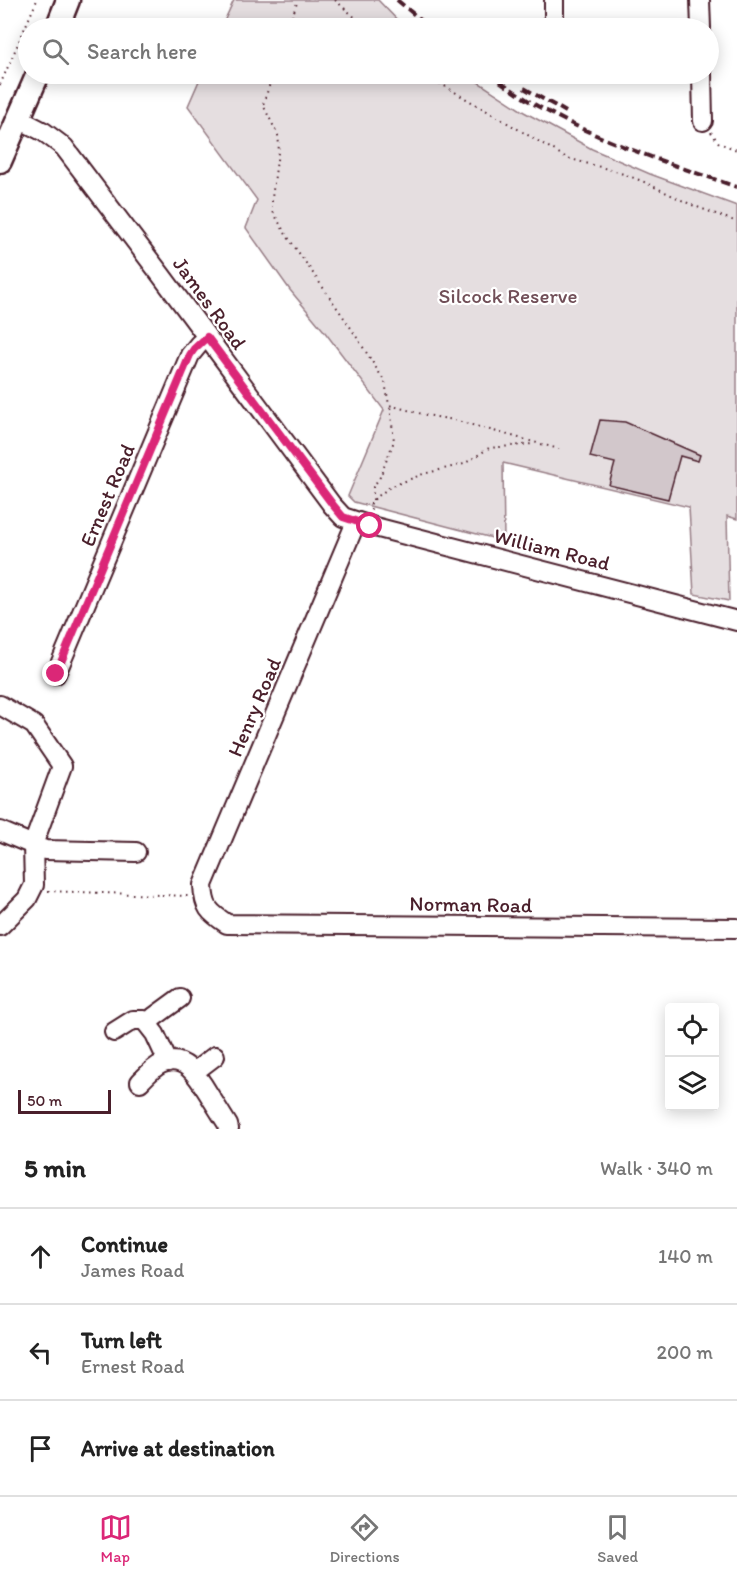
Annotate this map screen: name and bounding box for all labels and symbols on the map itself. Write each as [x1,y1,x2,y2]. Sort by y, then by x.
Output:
street label: James Road [168,252,252,355]
park label: Silcock Reserve [439,283,578,308]
street label: Ernest Road [74,440,140,550]
route start [356,512,382,538]
street label: William Road [491,522,613,576]
street label: Henry Road [222,653,286,760]
route end [42,660,68,686]
street label: Norman Road [409,890,533,918]
scale bar [18,1087,111,1114]

